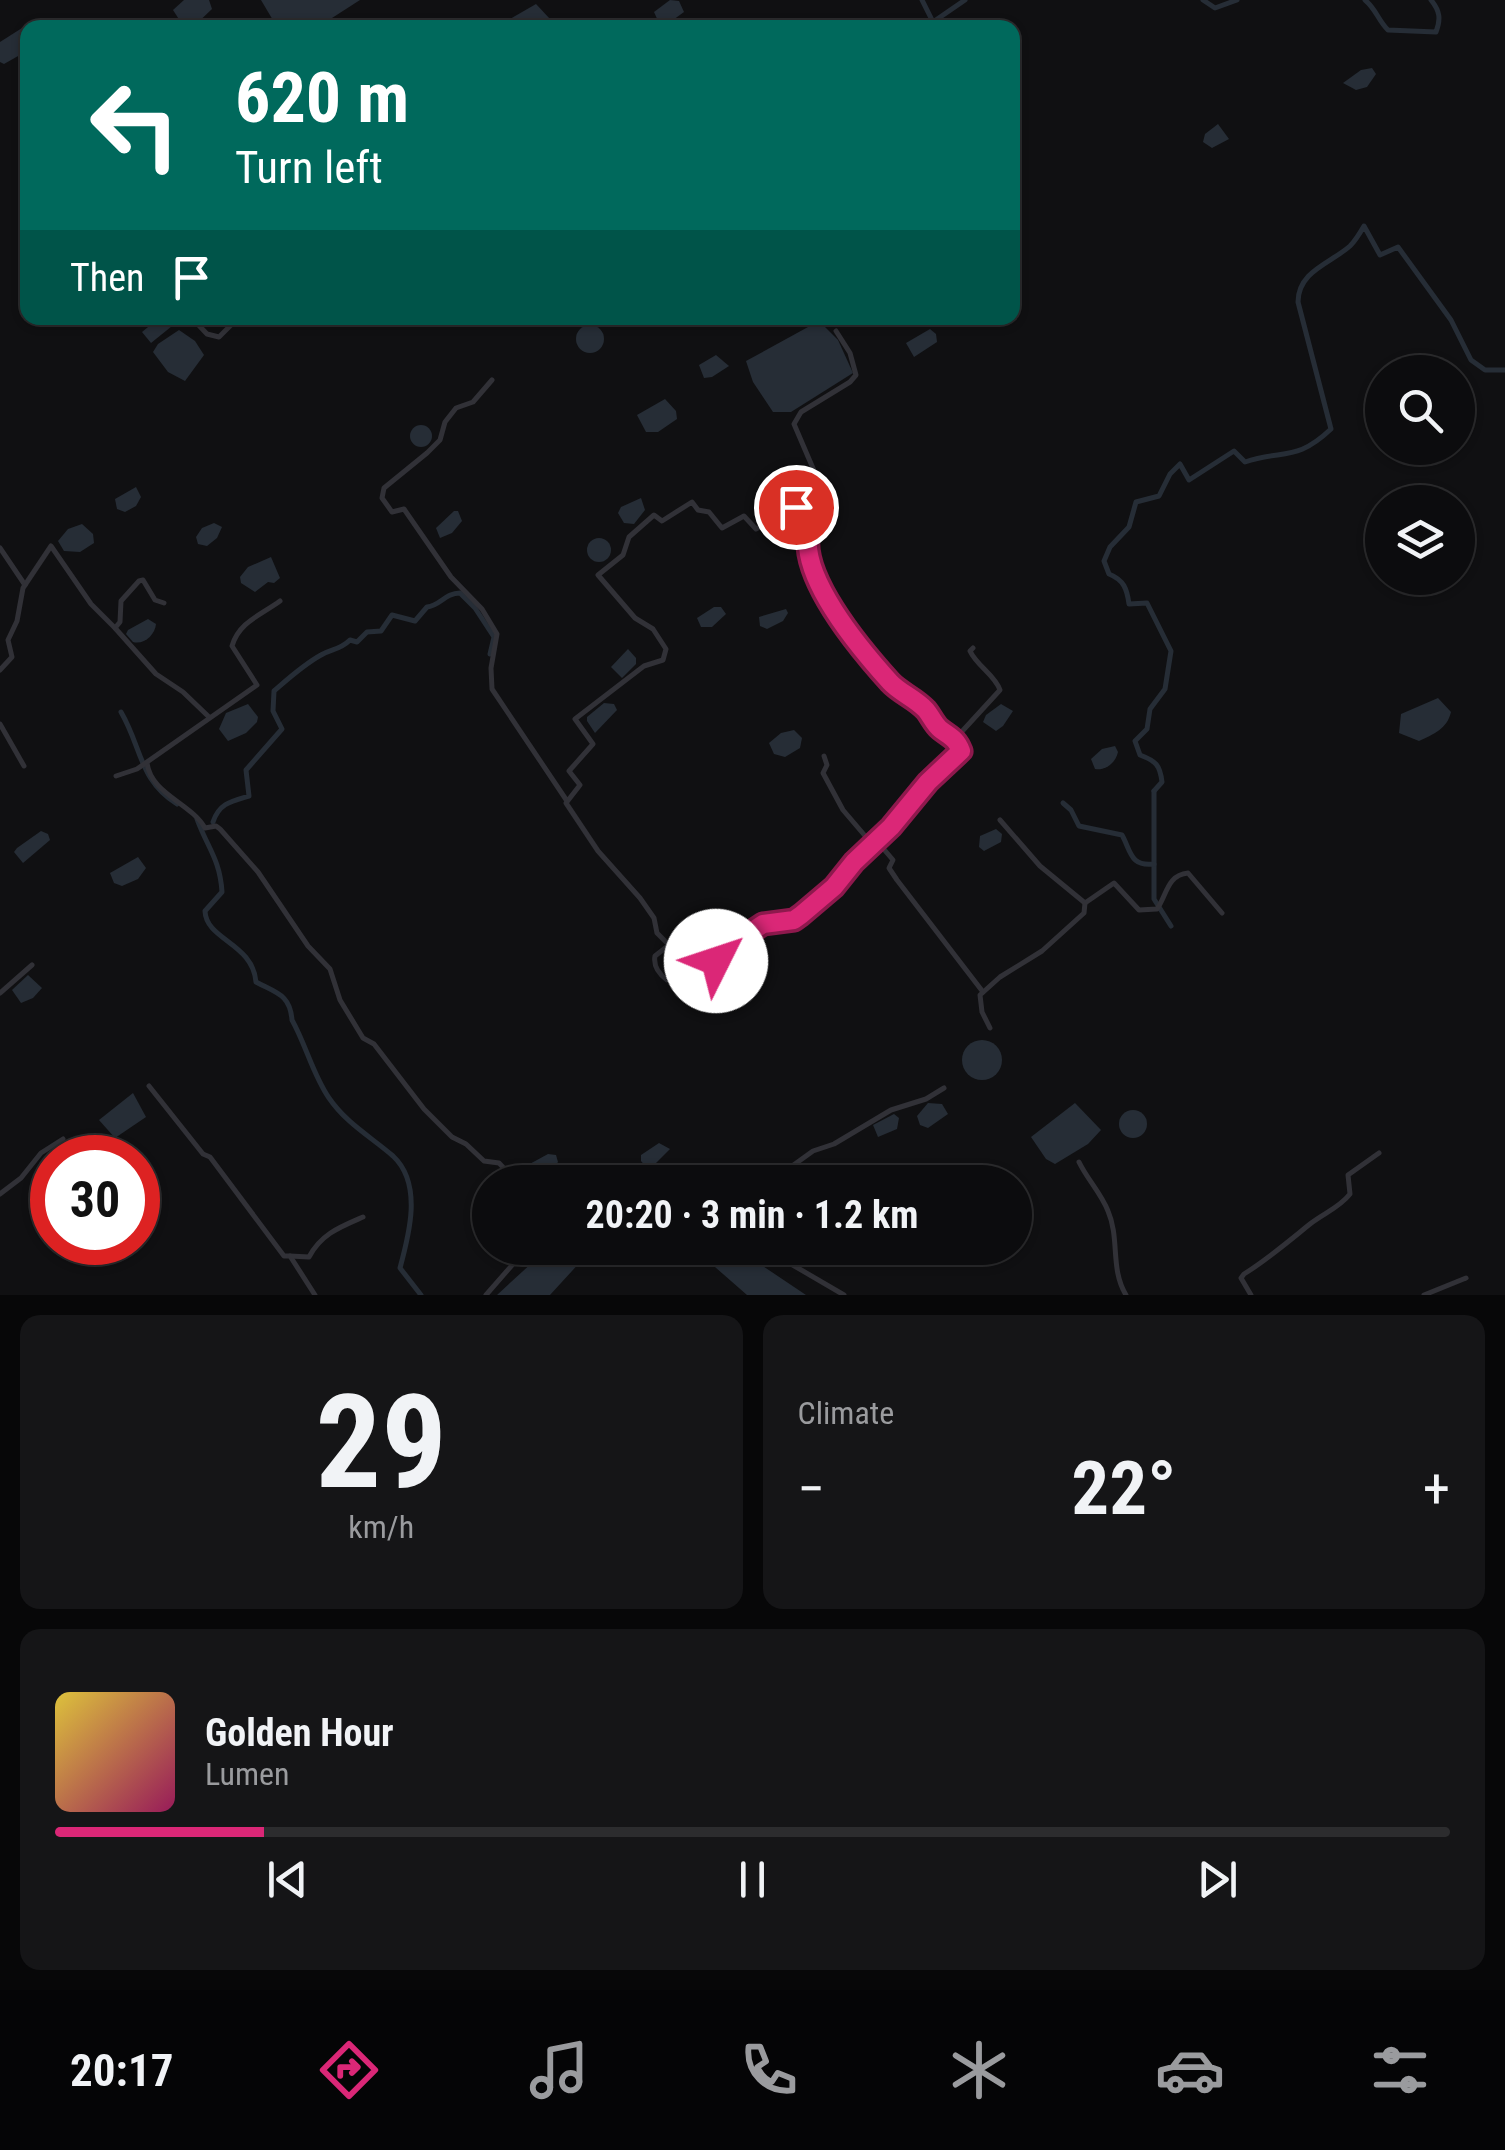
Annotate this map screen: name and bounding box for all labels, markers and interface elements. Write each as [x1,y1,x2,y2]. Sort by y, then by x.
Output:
text: 620 m [235,57,409,139]
icon: left [70,60,200,190]
text: Turn left [235,141,383,194]
icon: arrive [164,250,219,305]
text: Then [70,256,144,300]
map controls [1365,355,1475,595]
button: search [1365,355,1475,465]
pin [754,465,839,550]
icon: arrive [769,480,824,535]
button: layers [1365,485,1475,595]
position arrow [664,909,768,1013]
speed limit sign: 30 [30,1135,160,1265]
text: 20:20 · 3 min · 1.2 km [586,1193,918,1237]
text: 29 [316,1366,447,1519]
text: Climate [798,1394,894,1432]
text: 22° [1071,1444,1176,1532]
text: − [798,1457,825,1521]
text: + [1423,1457,1450,1521]
text: km/h [348,1508,414,1546]
text: Golden Hour [205,1711,394,1755]
text: Lumen [205,1755,290,1793]
icon: previous [260,1852,315,1907]
icon: pause [725,1852,780,1907]
icon: next [1190,1852,1245,1907]
icon: directions [314,2035,384,2105]
icon: music [524,2035,594,2105]
icon: phone [734,2035,804,2105]
icon: climate [944,2035,1014,2105]
icon: car [1155,2035,1225,2105]
icon: filters [1365,2035,1435,2105]
text: 20:17 [70,2044,173,2097]

